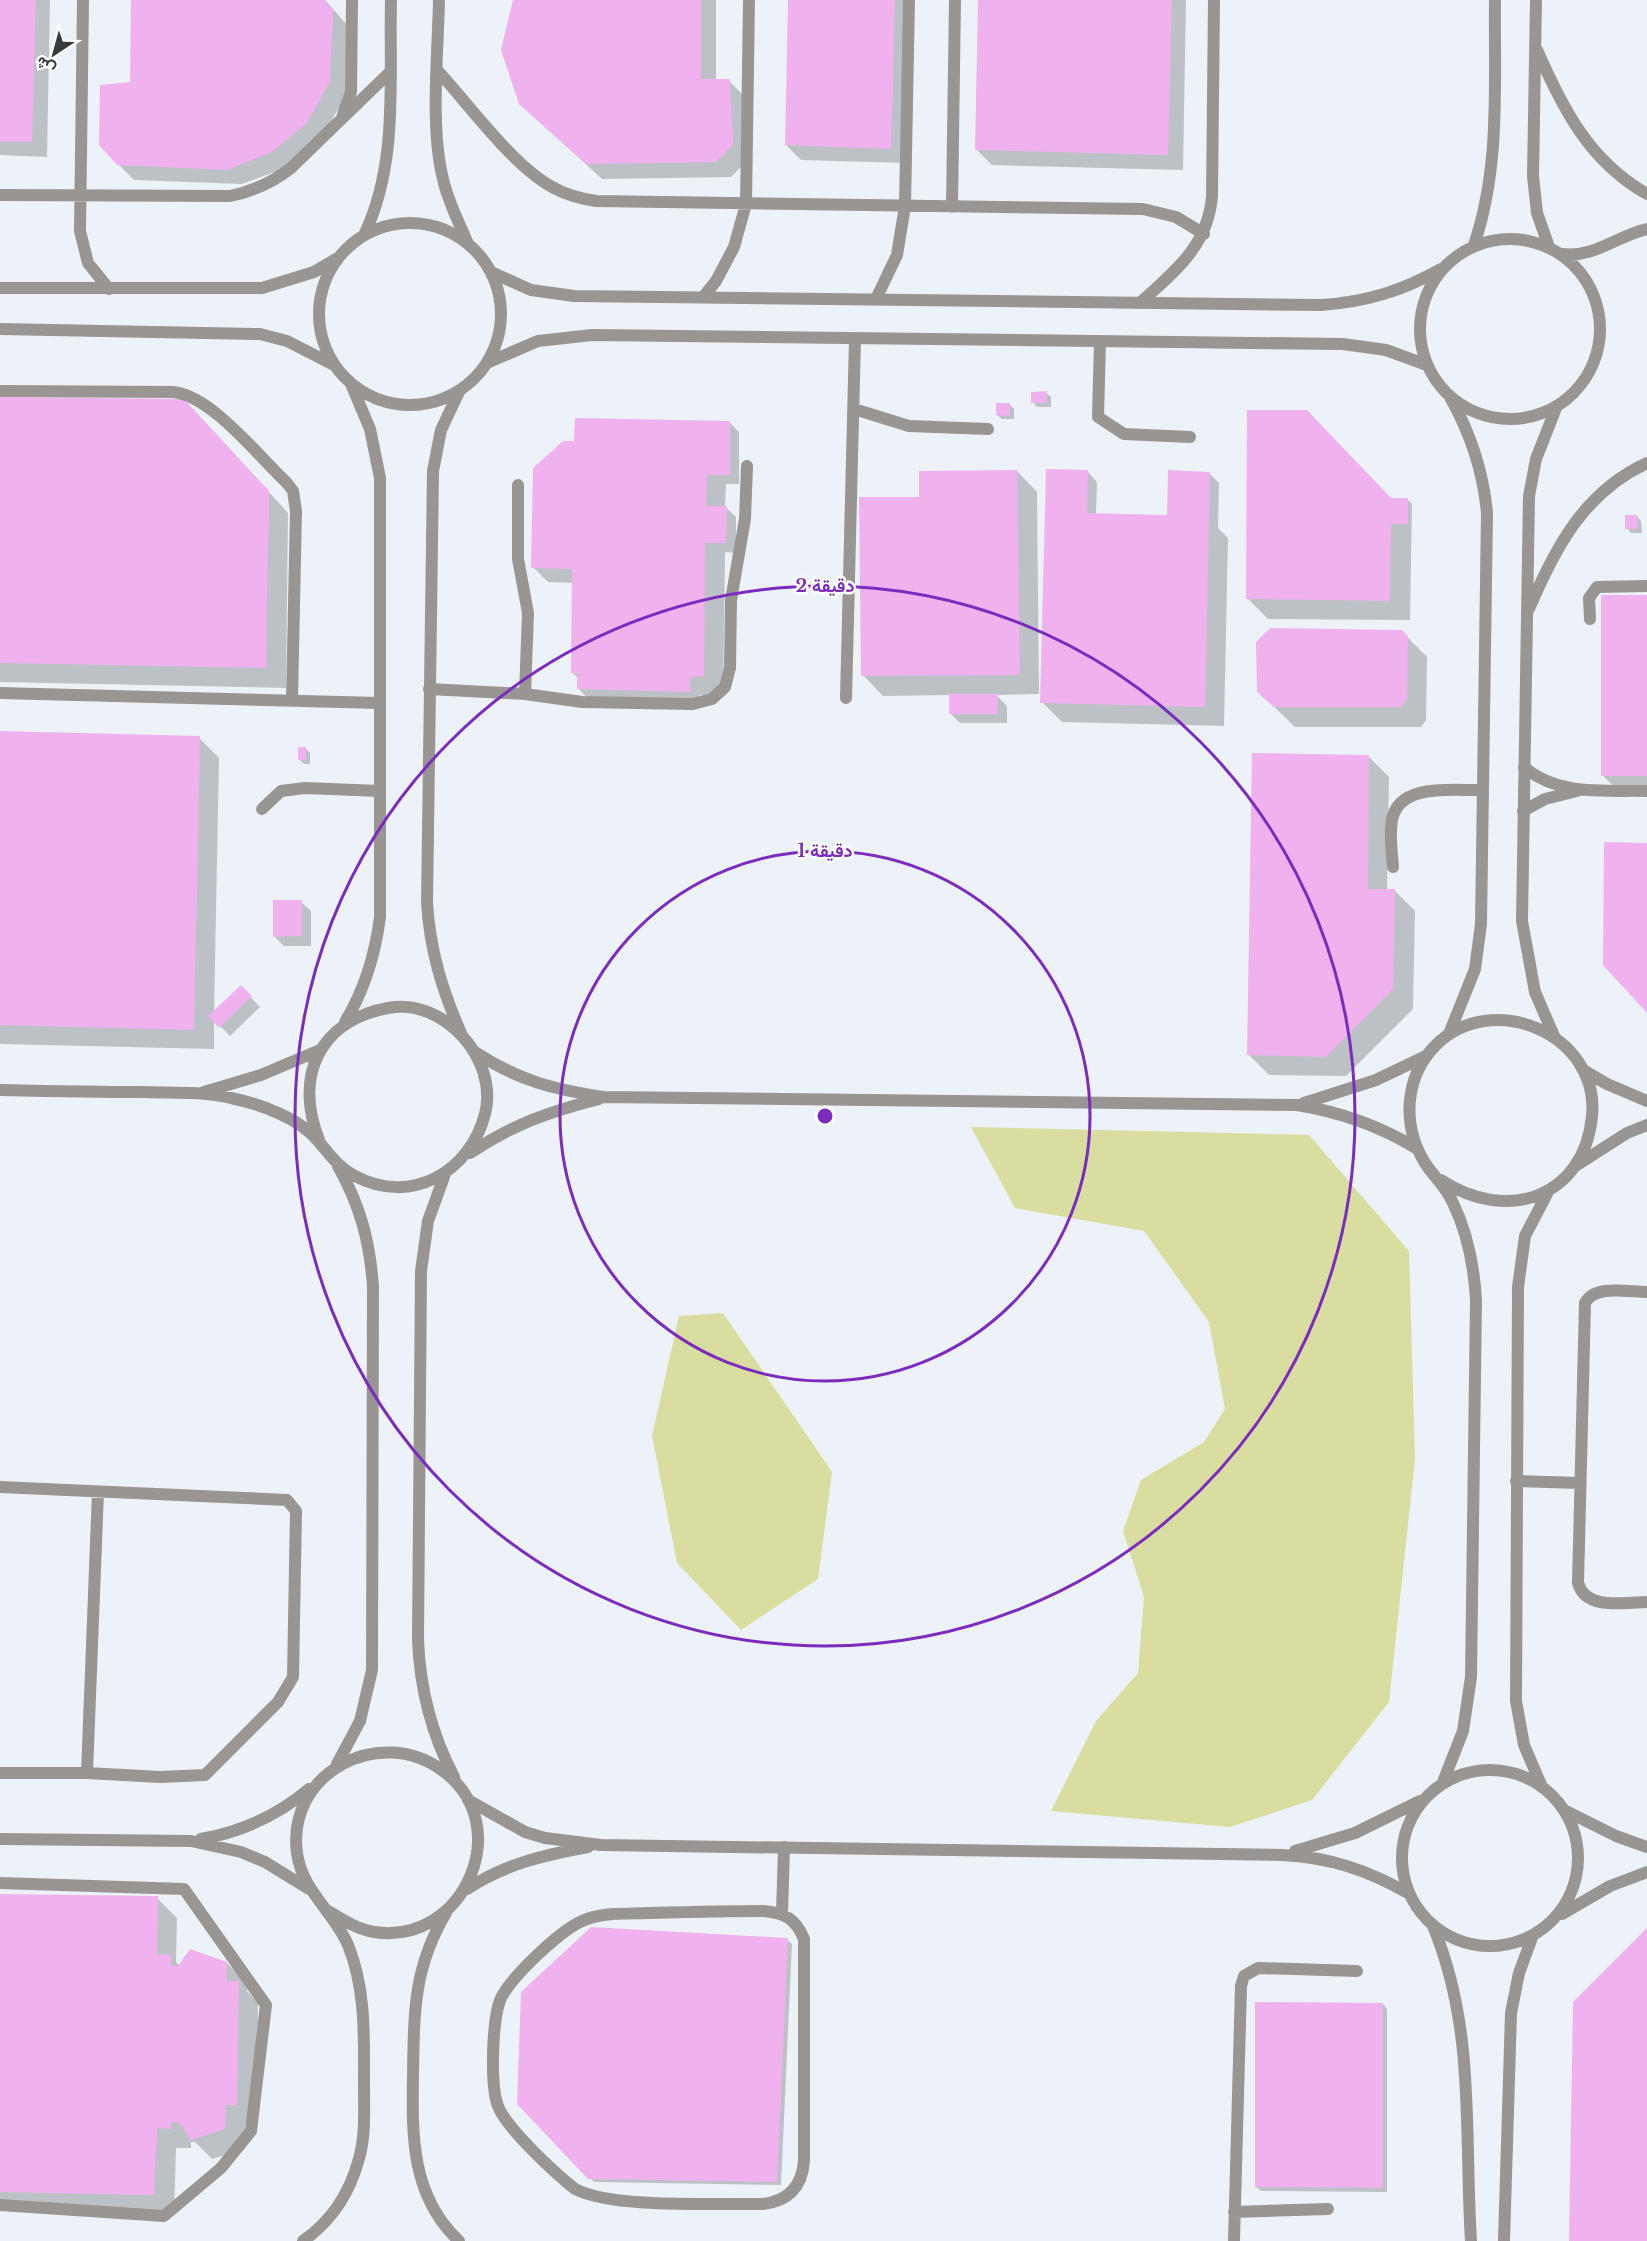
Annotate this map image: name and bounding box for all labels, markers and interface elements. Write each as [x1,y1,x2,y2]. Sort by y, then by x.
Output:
north arrow [24,24,84,84]
text: ش [32,52,59,80]
text: 2 دقيقة [796,575,855,597]
text: 1 دقيقة [797,840,853,862]
centre of rings [815,1106,835,1126]

